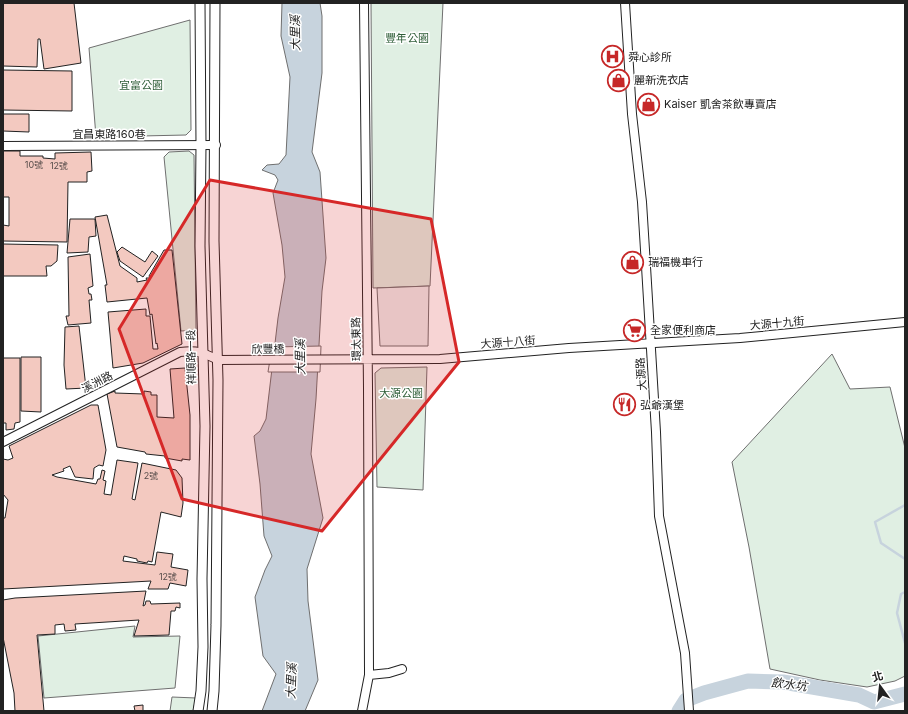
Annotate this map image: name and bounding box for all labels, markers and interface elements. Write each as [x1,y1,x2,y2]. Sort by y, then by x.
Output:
water label: 大里溪 [287,13,303,51]
park label: 豐年公園 [385,31,429,45]
hospital icon: 舜心診所 [599,44,625,70]
place label: 舜心診所 [628,50,672,64]
shop icon: 麗新洗衣店 [605,67,631,93]
place label: 麗新洗衣店 [634,73,689,87]
park label: 宜富公園 [119,78,163,92]
shop icon: Kaiser 凱舍茶飲專賣店 [636,91,662,117]
place label: Kaiser 凱舍茶飲專賣店 [664,97,777,111]
street label: 宜昌東路160巷 [72,127,146,141]
house number: 10號 [25,159,43,170]
house number: 12號 [50,160,68,171]
shop icon: 瑞福機車行 [619,249,645,275]
place label: 瑞福機車行 [648,255,703,269]
street label: 大源十九街 [749,314,805,332]
street label: 環太東路 [349,317,363,361]
supermarket icon: 全家便利商店 [621,317,647,343]
place label: 全家便利商店 [650,323,716,337]
street label: 祥順路一段 [184,329,198,385]
street label: 大源十八街 [480,333,536,351]
water label: 大里溪 [292,337,308,375]
street label: 欣豐橋 [251,342,285,356]
street label: 大源路 [633,357,649,391]
street label: 溪洲路 [79,368,115,396]
park label: 大源公園 [379,386,423,400]
restaurant icon: 弘爺漢堡 [611,392,637,418]
place label: 弘爺漢堡 [640,398,684,412]
house number: 2號 [144,470,158,481]
house number: 12號 [159,571,177,582]
water label: 大里溪 [283,661,299,699]
north arrow [860,666,900,706]
text: 北 [870,668,885,685]
water label: 飲水坑 [770,674,810,694]

